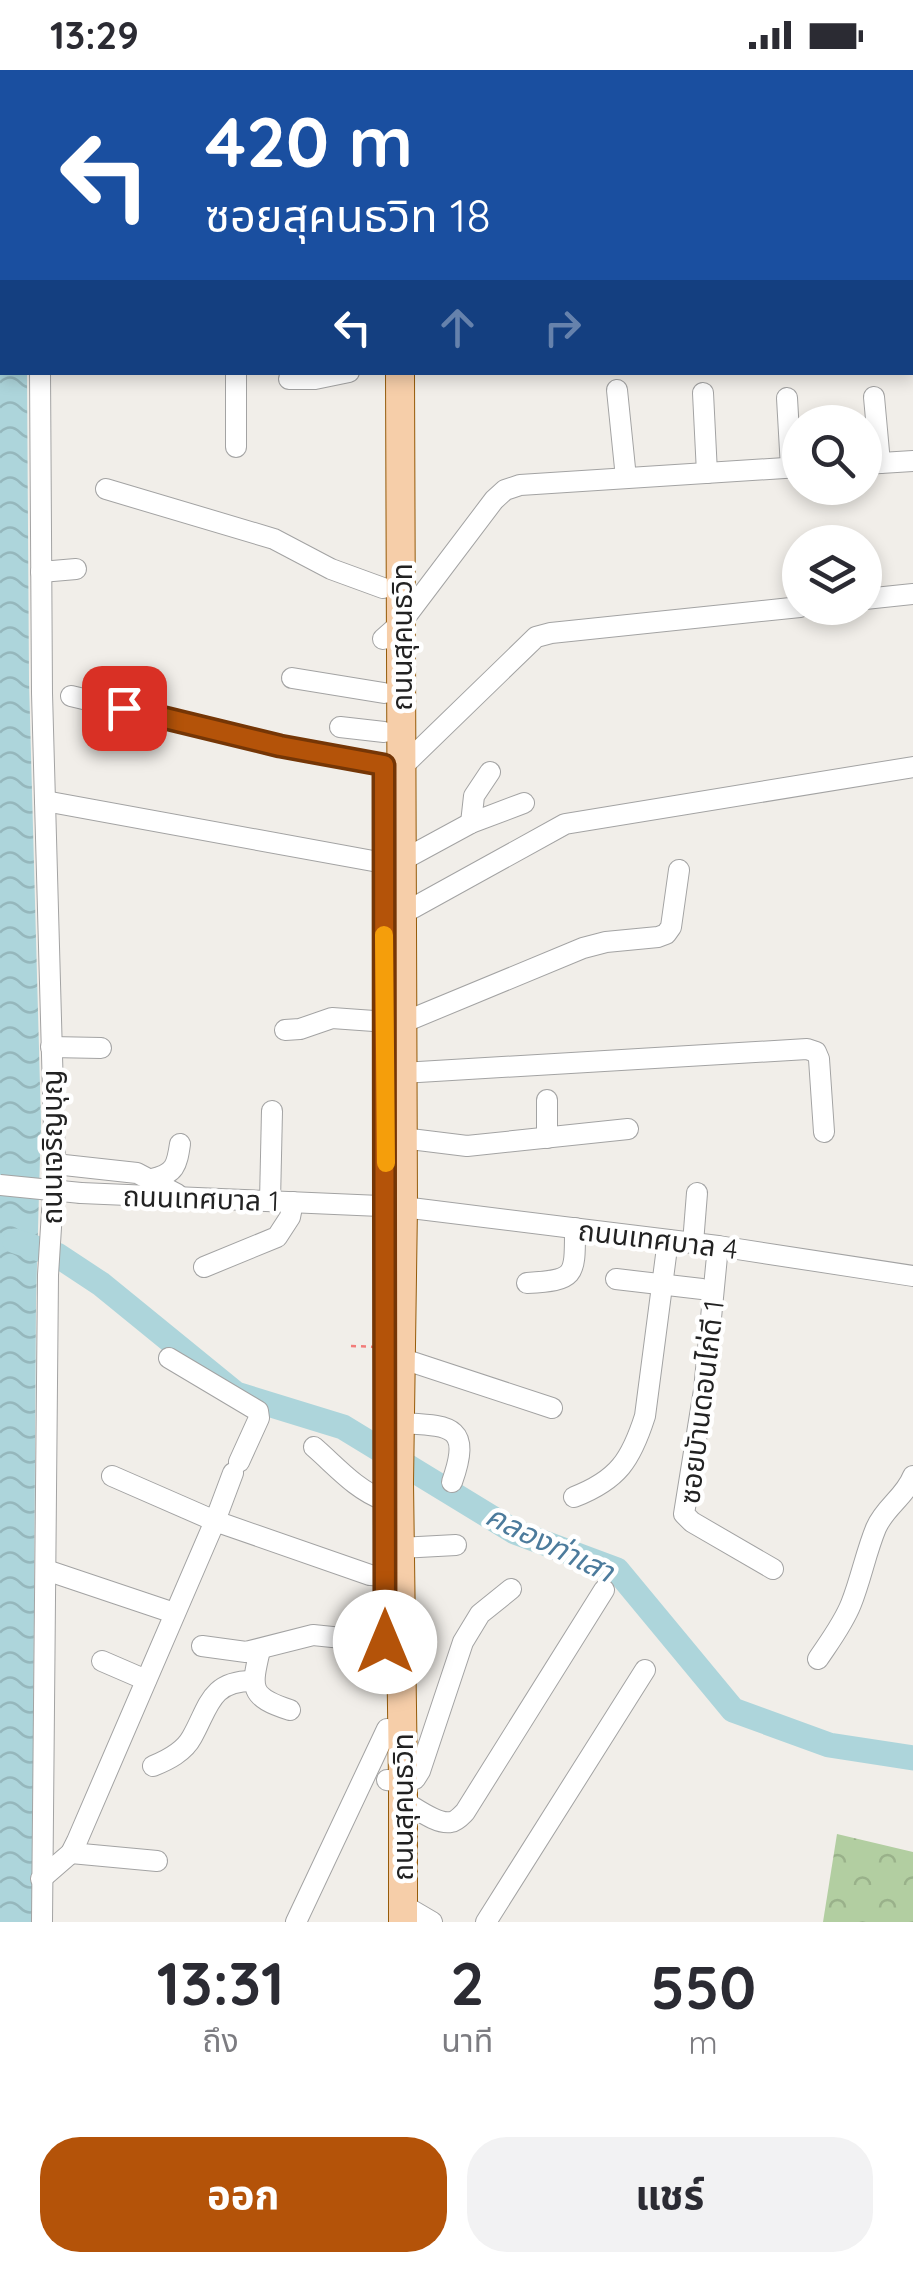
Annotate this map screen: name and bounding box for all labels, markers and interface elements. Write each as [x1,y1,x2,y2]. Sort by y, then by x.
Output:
text: 13:29 [50,11,139,59]
text: 420 m [205,97,413,185]
icon: left [40,110,170,240]
text: ซอยสุคนธวิท 18 [205,187,491,243]
icon: left [325,300,380,355]
icon: ahead [430,300,485,355]
icon: right [535,300,590,355]
map controls [782,405,882,625]
button: search [782,405,882,505]
button: layers [782,525,882,625]
street label: ถนนสุคนธวิท [384,563,419,711]
pin [82,666,167,751]
icon: arrive [97,681,152,736]
street label: ถนนเจริญบุญ [34,1069,69,1225]
street label: ถนนเทศบาล 1 [122,1178,280,1218]
street label: ถนนเทศบาล 4 [576,1212,740,1266]
street label: ซอยบัานดอนไก่ดี 1 [671,1298,731,1506]
water label: คลองท่าเสา [480,1496,622,1591]
position arrow [333,1590,437,1694]
street label: ถนนสุคนธวิท [385,1733,420,1881]
text: 13:31 [157,1945,284,2020]
text: 2 [450,1945,484,2020]
text: 550 [650,1949,756,2024]
text: ถึง [202,2020,239,2060]
text: นาที [441,2020,493,2060]
text: m [689,2022,718,2062]
button: ออก [40,2137,447,2252]
button: แชร์ [467,2137,873,2252]

